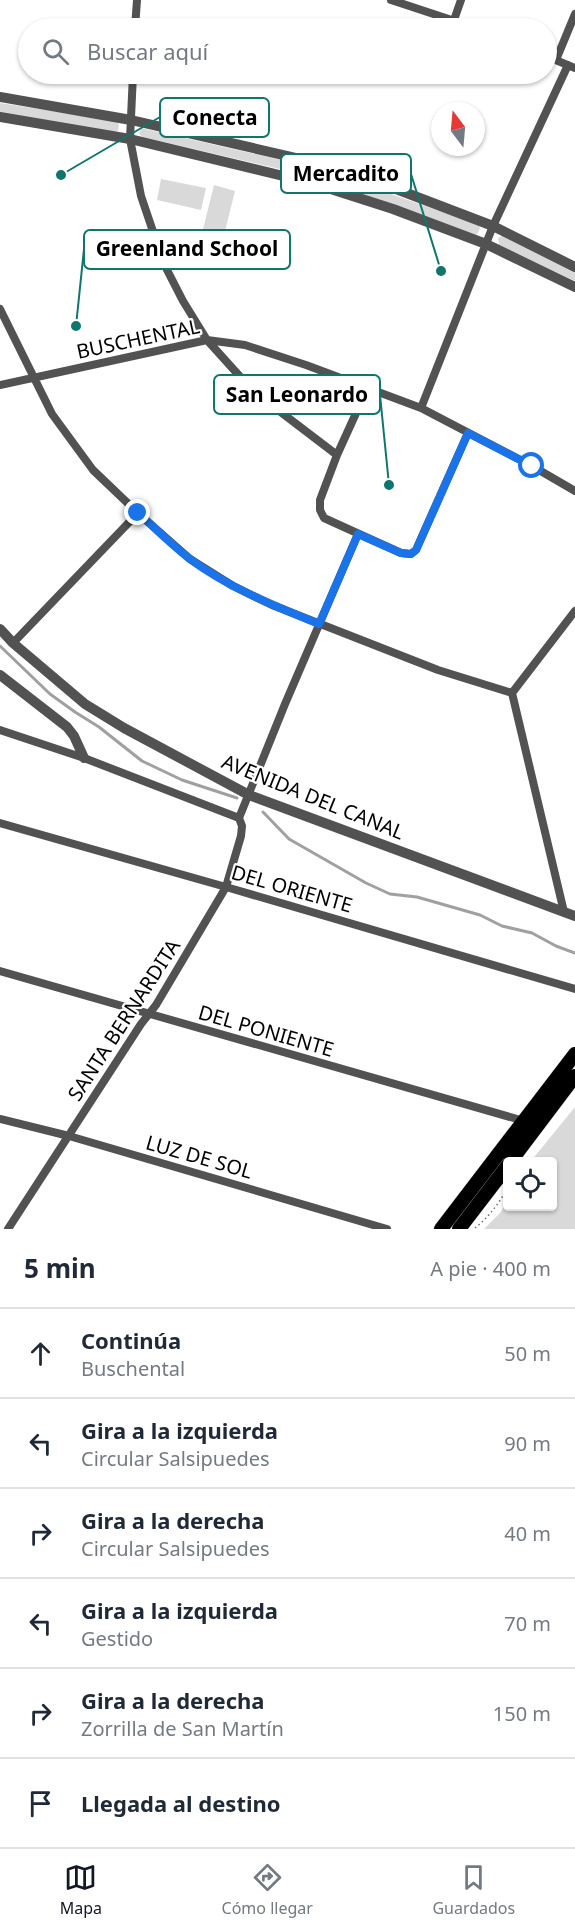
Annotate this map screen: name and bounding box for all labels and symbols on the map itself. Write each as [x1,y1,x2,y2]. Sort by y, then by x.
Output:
callout: Conecta [160,98,269,137]
north arrow [431,102,485,156]
text: Conecta [172,103,258,131]
callout: Mercadito [281,154,411,193]
text: Mercadito [293,159,399,187]
callout: Greenland School [84,230,290,269]
text: Greenland School [96,234,278,262]
street label: BUSCHENTAL [74,312,202,365]
callout: San Leonardo [214,375,380,414]
text: San Leonardo [226,380,368,408]
route start [518,452,544,478]
route end [124,499,150,525]
street label: AVENIDA DEL CANAL [218,748,408,845]
street label: DEL ORIENTE [228,858,356,919]
street label: SANTA BERNARDITA [61,934,186,1106]
street label: DEL PONIENTE [195,998,337,1063]
street label: LUZ DE SOL [143,1128,256,1185]

